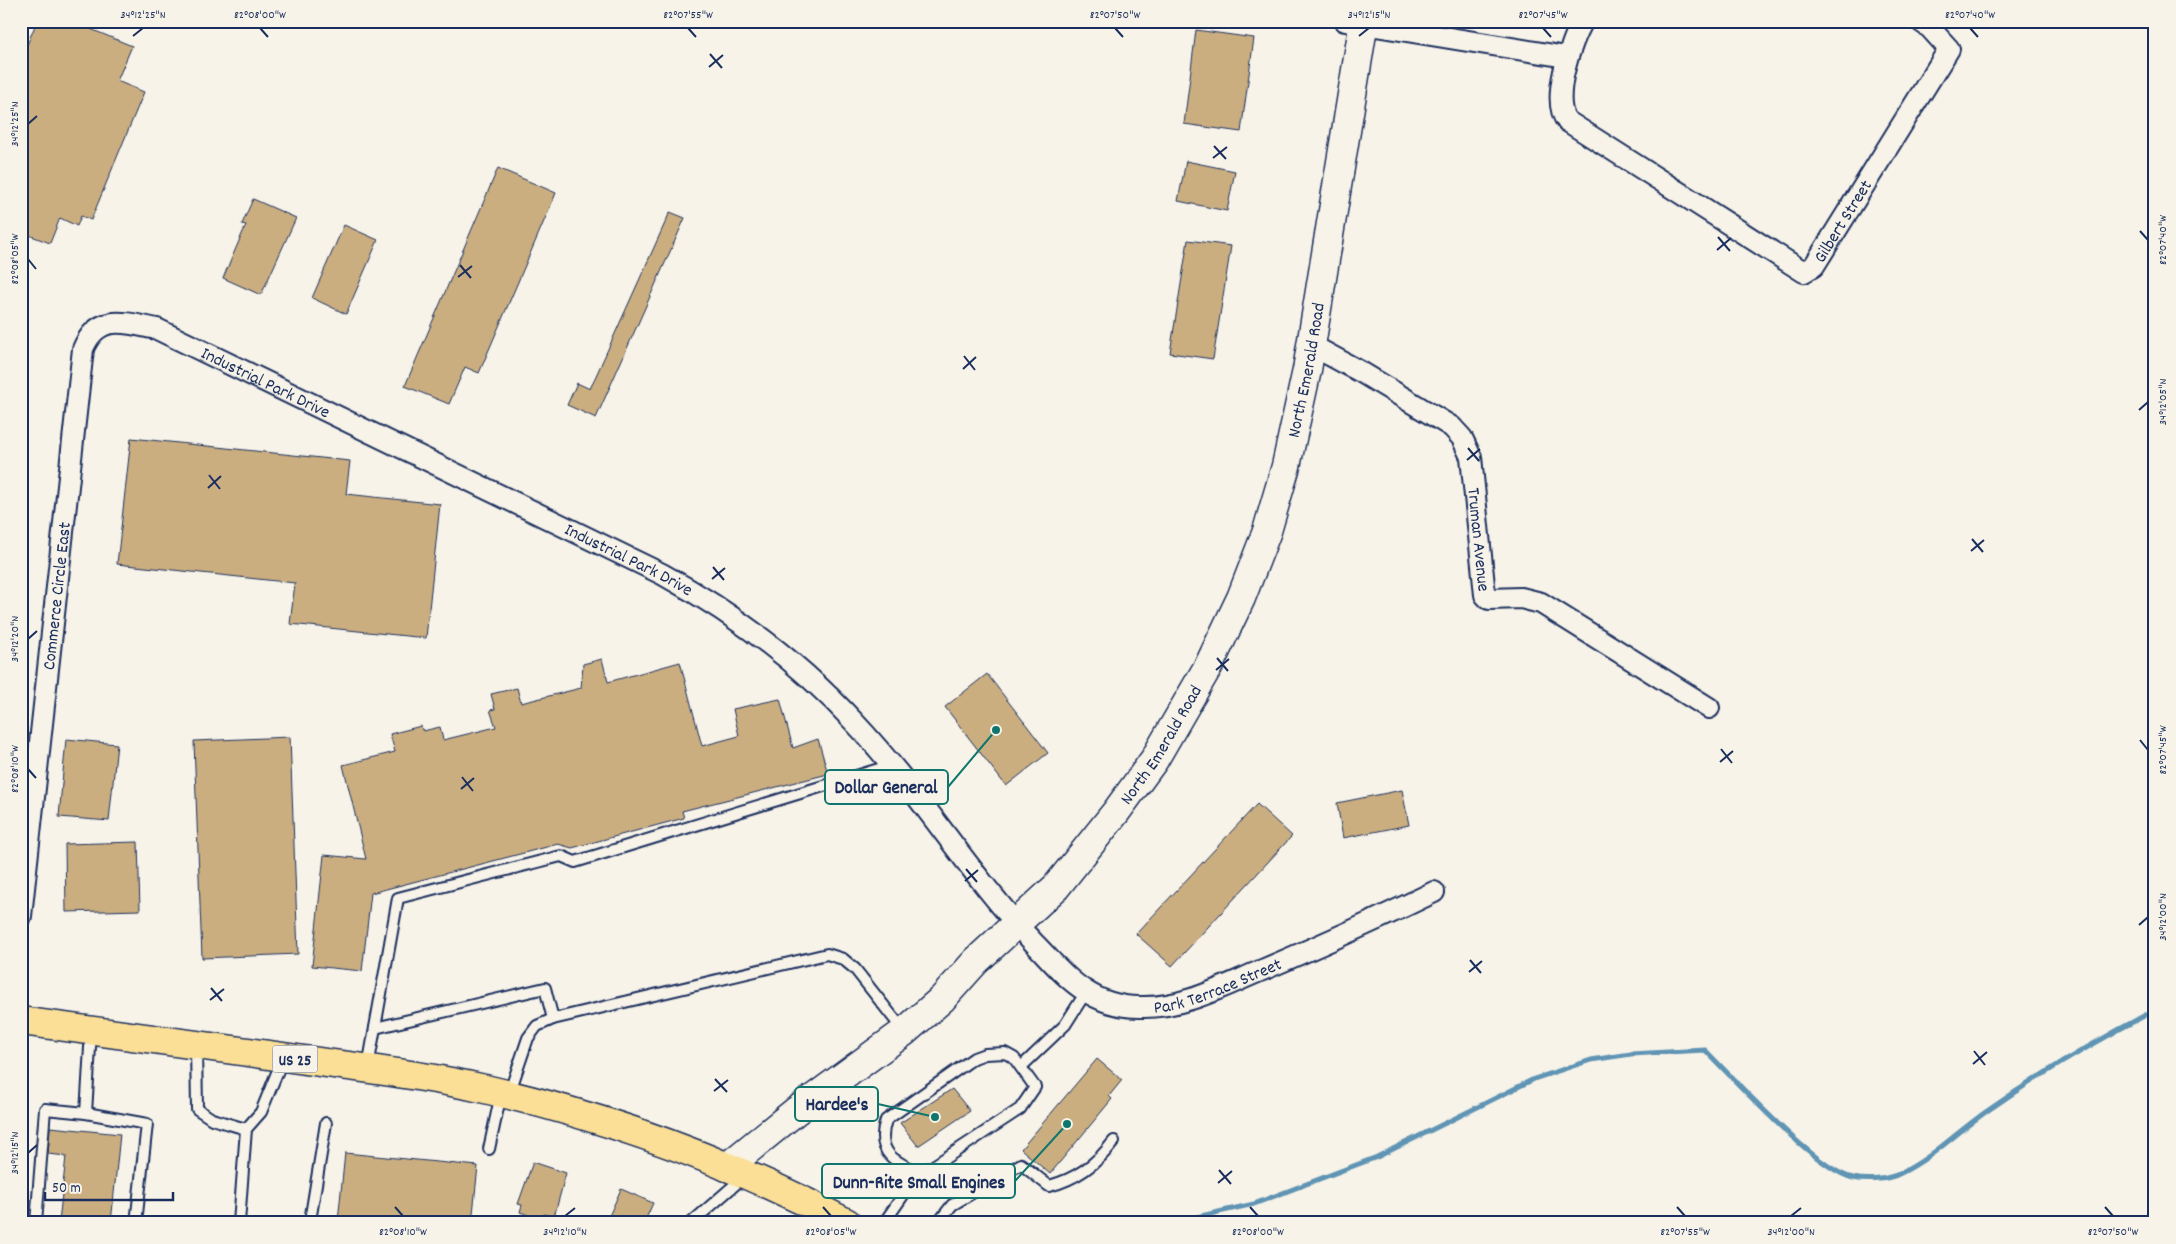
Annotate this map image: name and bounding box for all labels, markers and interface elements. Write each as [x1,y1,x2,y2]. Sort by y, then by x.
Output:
text: 34°12'25"N [120,7,166,24]
text: 82°08'00"W [234,7,286,24]
text: 82°07'55"W [663,7,713,24]
text: 82°07'50"W [1090,7,1140,24]
text: 34°12'15"N [1348,7,1390,24]
text: 82°07'45"W [1518,7,1568,24]
text: 82°07'40"W [1945,7,1995,24]
text: 34°12'25"N [7,101,24,147]
street label: Gilbert Street [1809,176,1880,269]
text: 82°07'40"W [2155,215,2172,265]
text: 82°08'05"W [7,233,24,284]
street label: North Emerald Road [1283,301,1333,440]
street label: Industrial Park Drive [196,342,334,426]
text: 34°12'05"N [2155,379,2172,425]
street label: Truman Avenue [1459,487,1495,593]
street label: Industrial Park Drive [560,518,697,604]
street label: Commerce Circle East [38,520,79,672]
text: 34°12'20"N [7,616,24,662]
street label: North Emerald Road [1115,681,1210,811]
text: 82°07'45"W [2155,725,2172,775]
text: 82°08'10"W [7,745,24,793]
callout: Dollar General [825,770,948,804]
text: Dollar General [834,776,938,803]
text: 34°12'00"N [2155,893,2172,941]
street label: Park Terrace Street [1152,953,1287,1022]
road number: US 25 [272,1046,318,1072]
callout: Hardee's [795,1087,878,1121]
text: Hardee's [805,1093,869,1120]
text: 34°12'15"N [7,1132,24,1174]
callout: Dunn-Rite Small Engines [822,1164,1015,1198]
scale bar [45,1169,172,1201]
text: Dunn-Rite Small Engines [833,1171,1005,1198]
text: 50 m [52,1178,81,1200]
text: 82°08'10"W [379,1224,427,1241]
text: 34°12'10"N [543,1224,587,1241]
text: 82°08'05"W [806,1224,857,1241]
text: 82°08'00"W [1232,1224,1284,1241]
text: 82°07'55"W [1660,1224,1710,1241]
text: 34°12'00"N [1767,1224,1815,1241]
text: 82°07'50"W [2088,1224,2138,1241]

